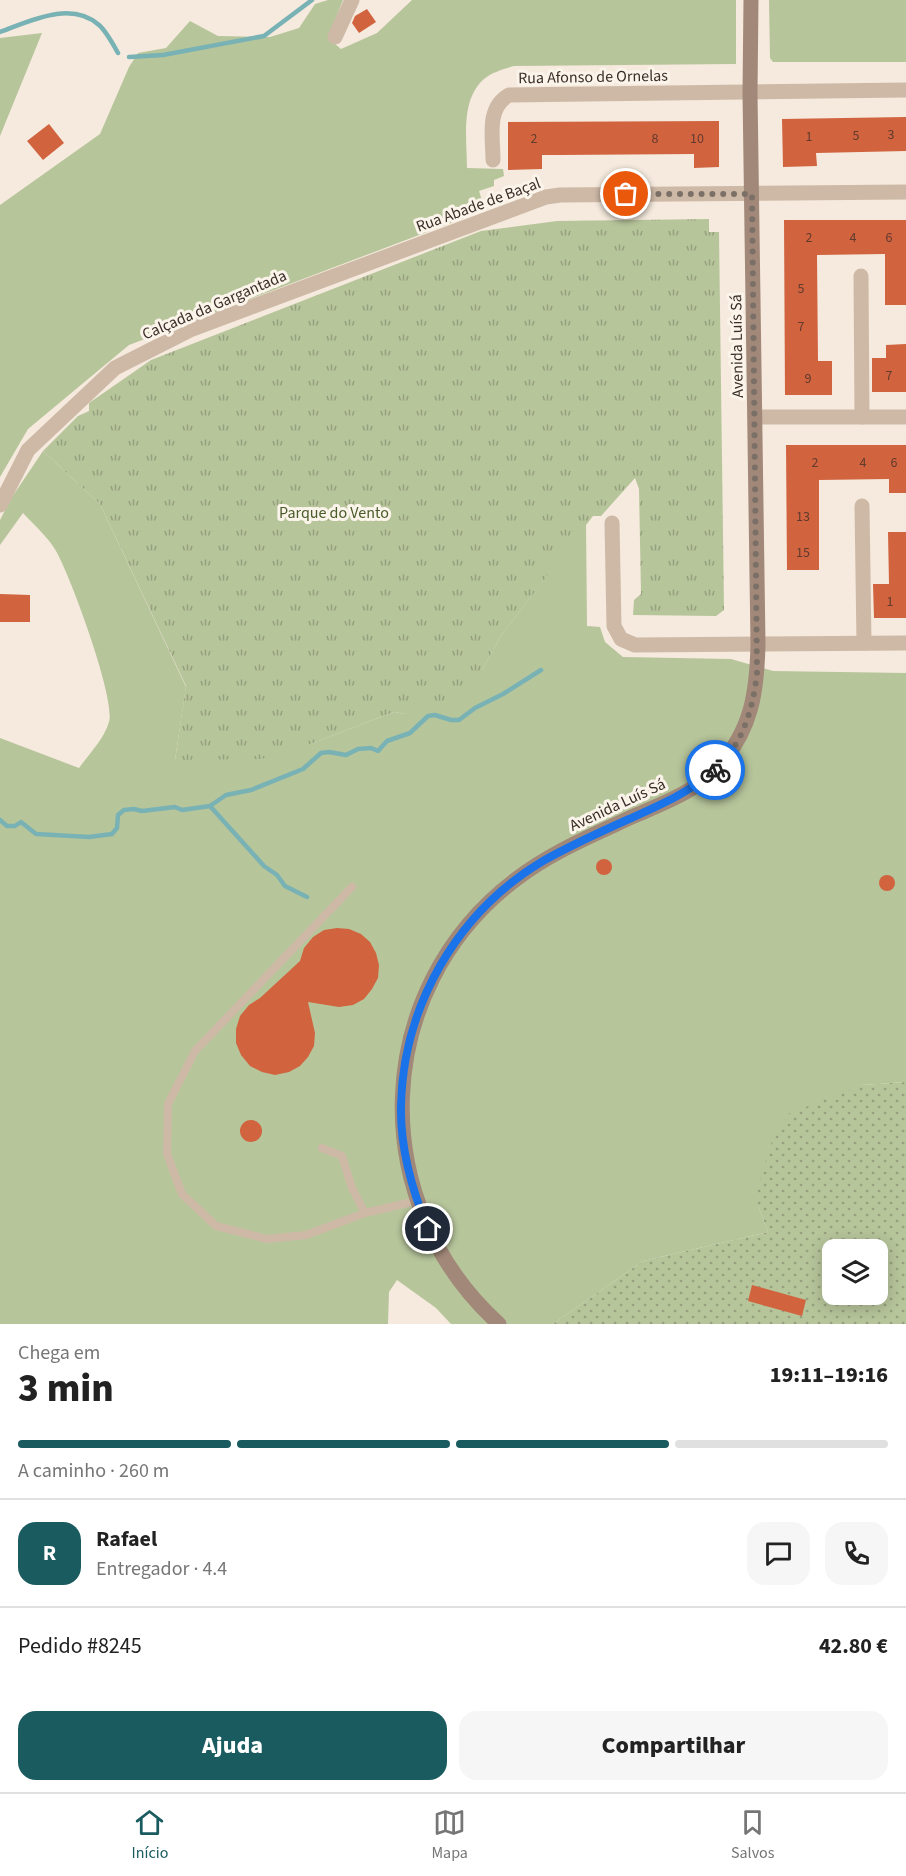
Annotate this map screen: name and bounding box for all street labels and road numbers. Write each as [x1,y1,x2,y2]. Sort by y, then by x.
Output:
street label: Rua Afonso de Ornelas [518,65,668,89]
street label: Rua Abade de Baçal [413,172,544,238]
street label: Calçada da Gargantada [139,265,290,345]
street label: Avenida Luís Sá [725,294,749,398]
street label: Avenida Luís Sá [566,773,669,837]

